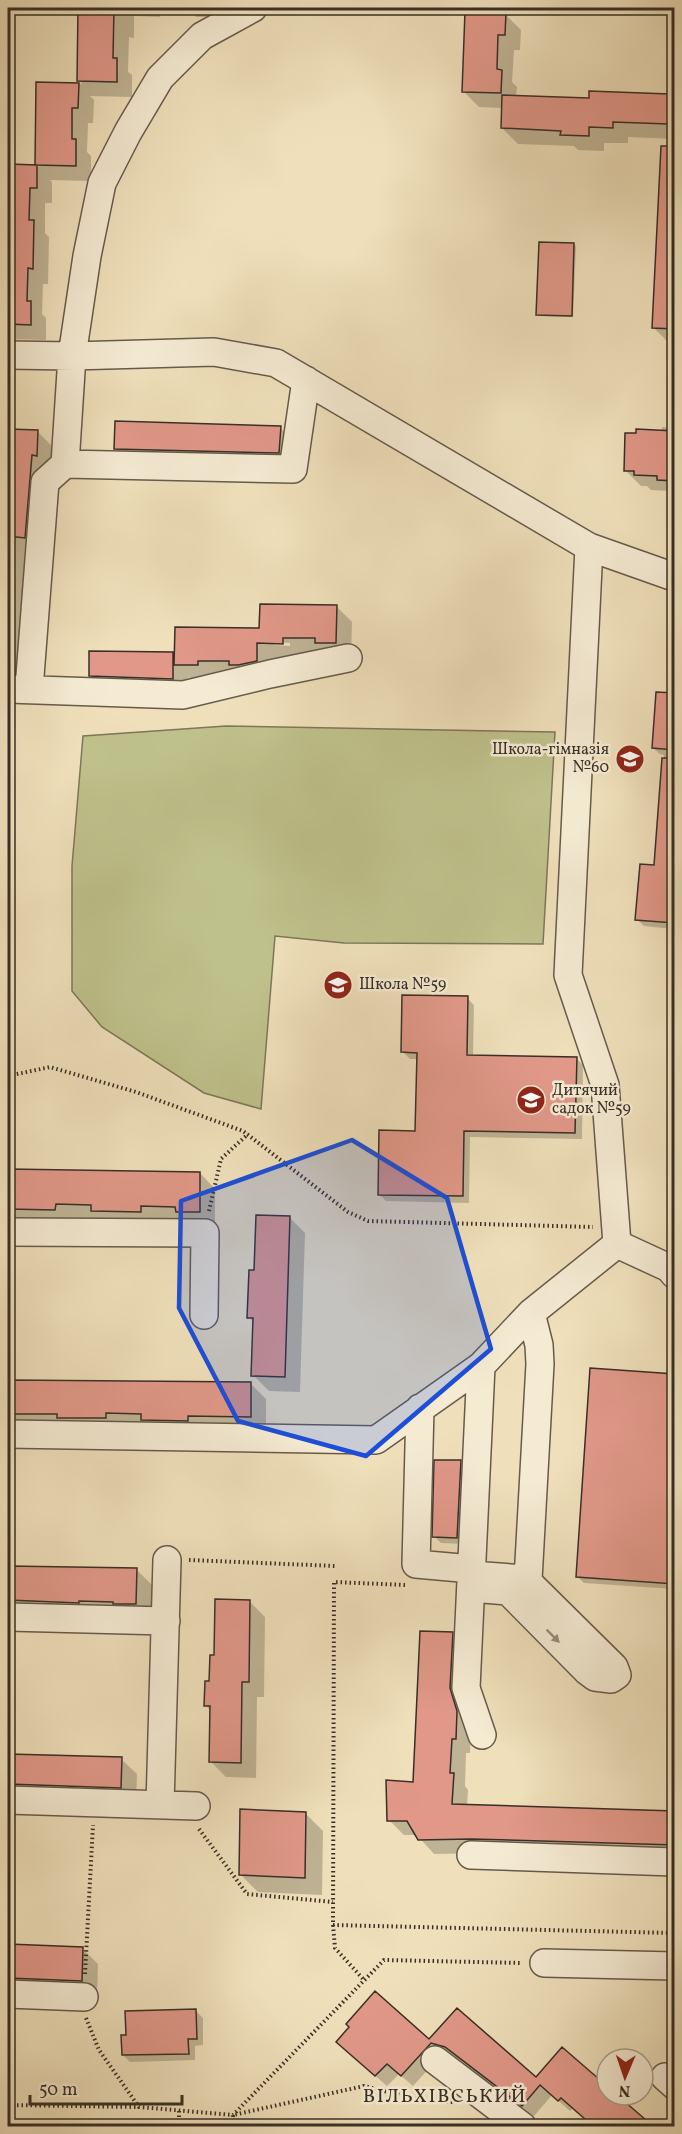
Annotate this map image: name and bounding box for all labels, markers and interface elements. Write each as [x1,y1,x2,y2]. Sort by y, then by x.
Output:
place label: Школа-гімназія №60 [492,739,609,779]
school or university icon: Школа-гімназія №60 [614,743,646,775]
school or university icon: Школа №59 [322,969,354,1001]
place label: Школа №59 [359,974,446,996]
place label: Дитячий садок №59 [552,1080,631,1120]
school or university icon: Дитячий садок №59 [515,1084,547,1116]
one-way arrow [545,1629,559,1643]
north arrow [595,2047,655,2107]
scale bar [30,2068,182,2106]
text: 50 m [39,2078,78,2103]
text: N [618,2079,631,2101]
district label: ВІЛЬХІВСЬКИЙ [363,2083,527,2111]

